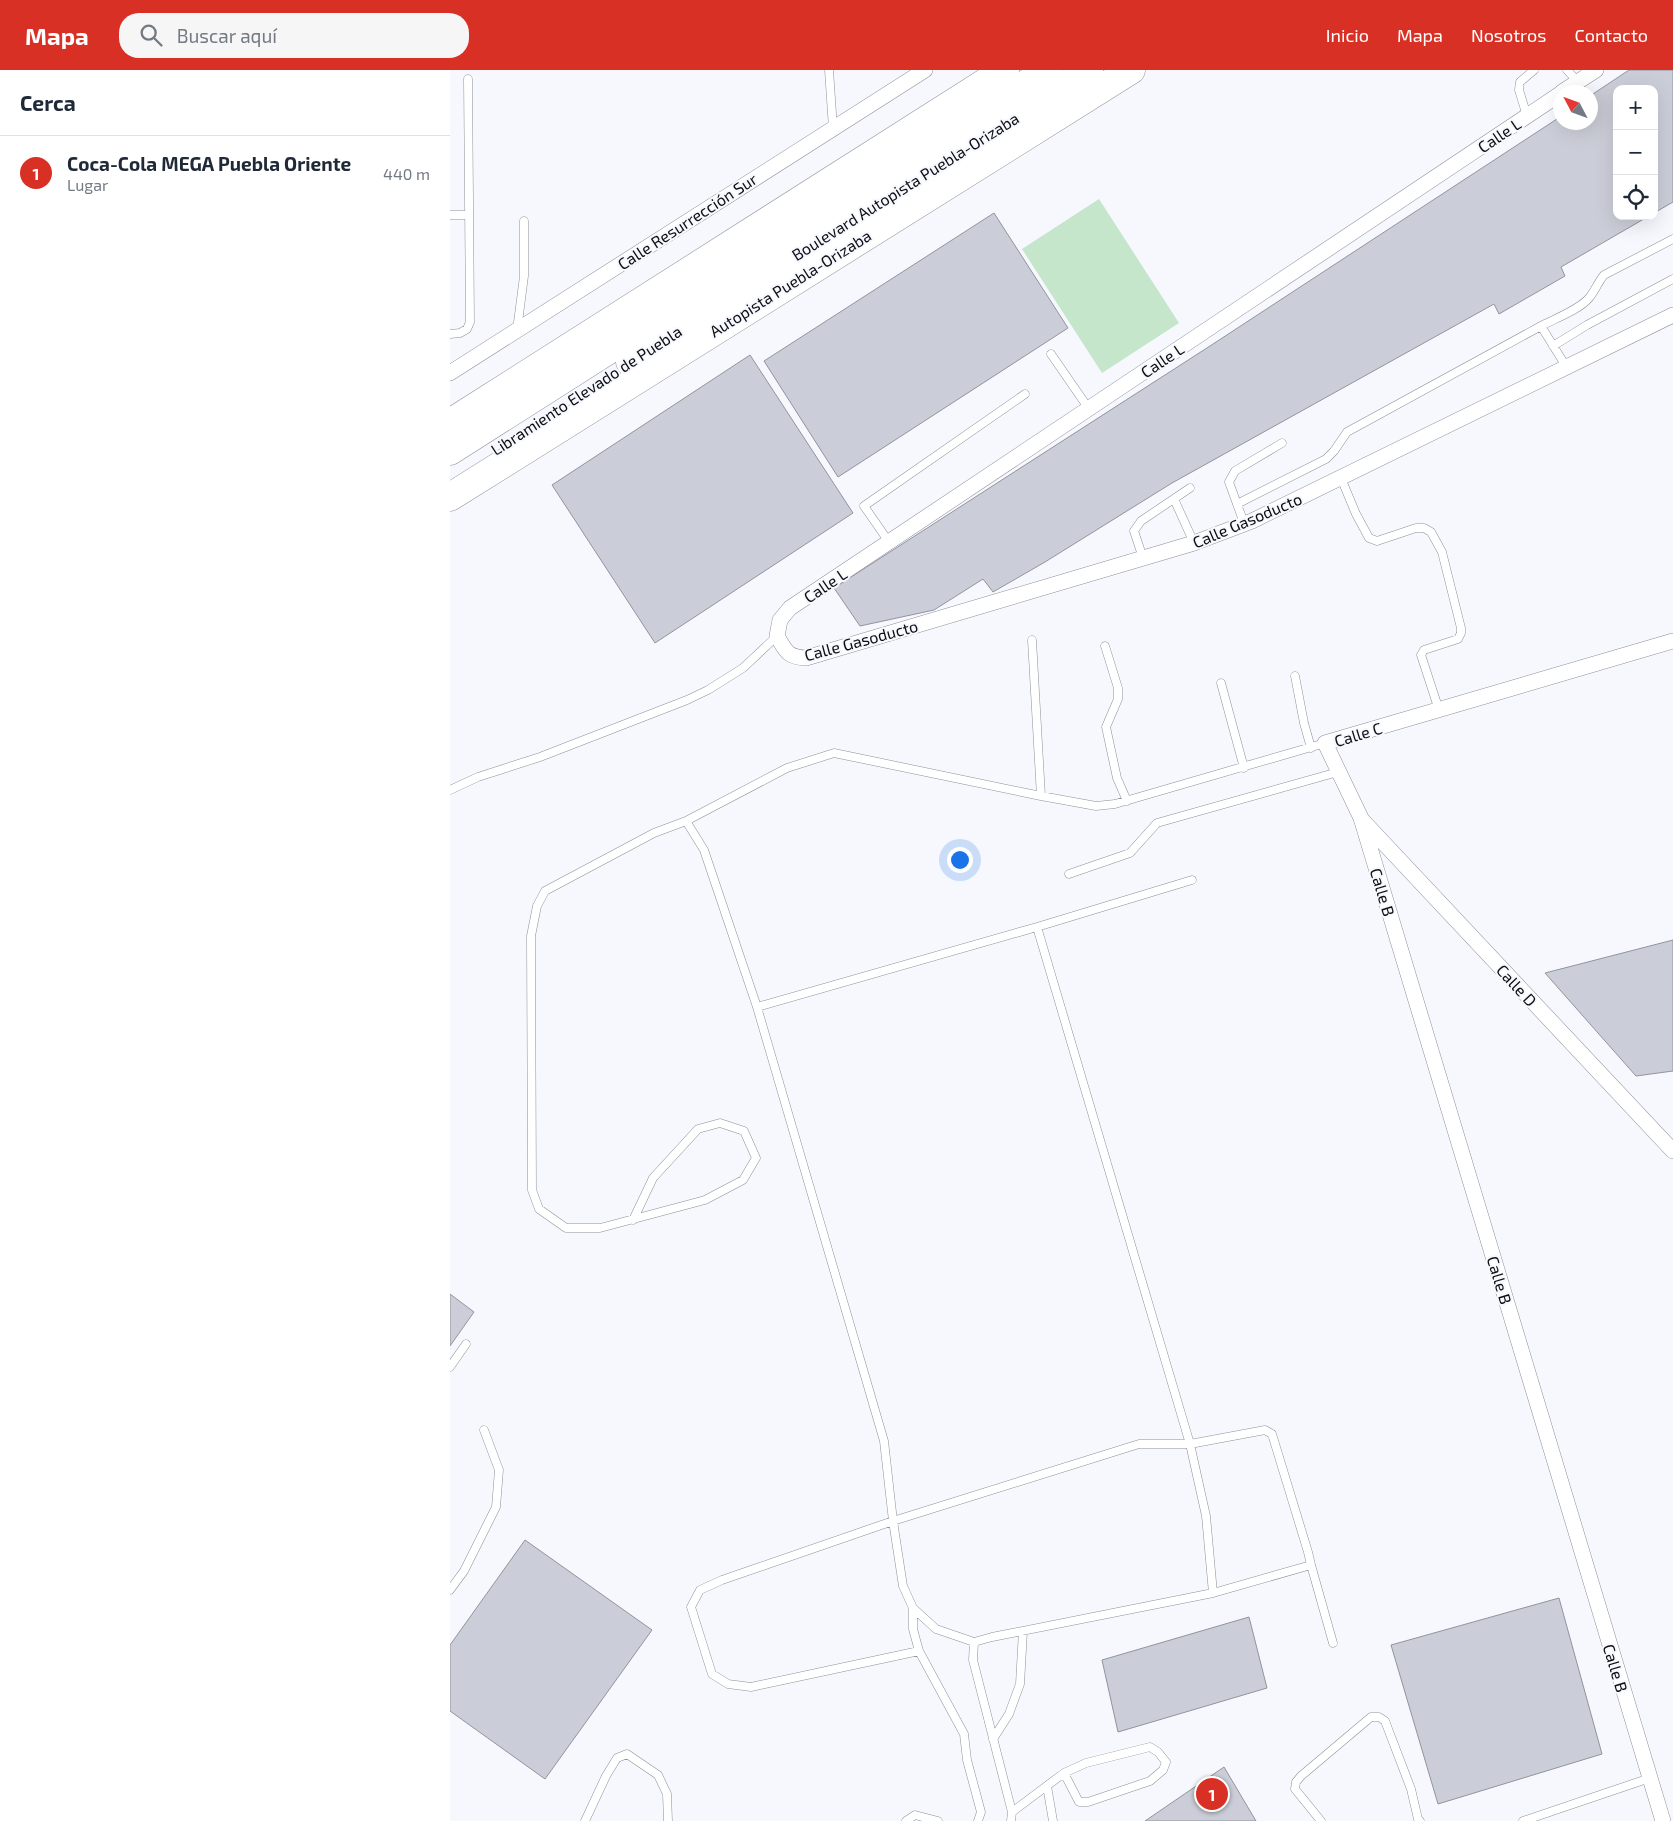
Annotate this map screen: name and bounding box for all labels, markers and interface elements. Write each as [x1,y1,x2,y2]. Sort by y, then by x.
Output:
search box [119,13,469,58]
text: Mapa [25,21,89,50]
icon: search [137,21,165,49]
text: Buscar aquí [177,24,277,47]
text: Inicio [1326,24,1369,46]
text: Mapa [1397,24,1443,46]
text: Nosotros [1471,24,1546,46]
text: Contacto [1574,24,1648,46]
north arrow [1553,85,1598,130]
map controls [1613,85,1658,220]
button: + [1613,85,1658,130]
text: Cerca [20,90,76,115]
street label: Boulevard Autopista Puebla-Orizaba [788,108,1022,264]
street label: Calle L [1474,114,1524,156]
button: − [1613,130,1658,175]
text: Coca-Cola MEGA Puebla Oriente [67,152,351,175]
text: 1 [33,164,39,183]
text: 440 m [383,164,430,183]
street label: Calle Resurrección Sur [614,168,761,273]
text: Lugar [67,175,108,194]
button: locate [1613,175,1658,220]
street label: Autopista Puebla-Orizaba [706,225,874,341]
street label: Libramiento Elevado de Puebla [487,321,685,459]
street label: Calle L [1137,339,1187,381]
street label: Calle Gasoducto [1189,488,1305,552]
street label: Calle L [800,564,850,606]
street label: Calle Gasoducto [802,616,920,664]
street label: Calle C [1332,718,1384,750]
your location [947,847,973,873]
street label: Calle B [1367,866,1399,918]
street label: Calle D [1493,960,1541,1010]
street label: Calle B [1484,1254,1516,1306]
street label: Calle B [1600,1642,1632,1694]
pin: 1 [1196,1775,1228,1813]

